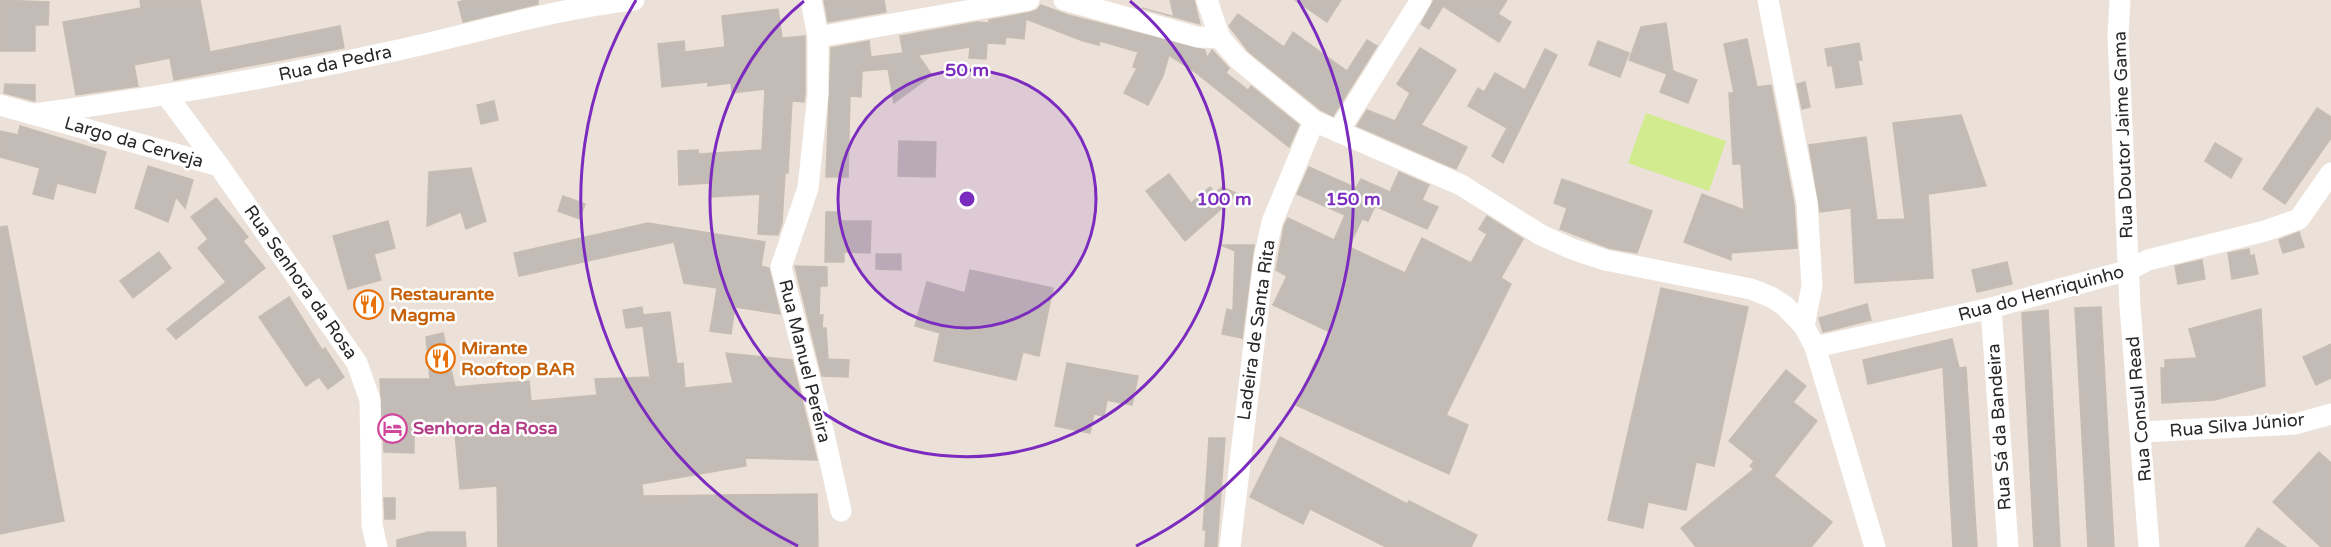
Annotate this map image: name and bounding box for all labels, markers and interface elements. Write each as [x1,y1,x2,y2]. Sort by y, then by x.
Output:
street label: Rua Doutor Jaime Gama [2108,31,2138,239]
street label: Rua da Pedra [276,40,394,86]
text: 50 m [945,59,989,81]
street label: Largo da Cerveja [62,112,206,172]
text: 100 m [1196,188,1252,210]
text: 150 m [1325,188,1381,210]
centre of rings [957,189,977,209]
street label: Rua Senhora da Rosa [239,201,363,363]
street label: Ladeira de Santa Rita [1232,238,1280,422]
street label: Rua do Henriquinho [1956,260,2127,326]
street label: Rua Manuel Pereira [774,277,836,445]
place label: Restaurante Magma [390,283,494,326]
restaurant icon: Restaurante Magma [353,288,385,320]
street label: Rua Consul Read [2122,335,2156,483]
place label: Mirante Rooftop BAR [461,337,575,380]
restaurant icon: Mirante Rooftop BAR [424,342,456,374]
street label: Rua Sá da Bandeira [1982,343,2016,511]
street label: Rua Silva Júnior [2169,408,2305,442]
hotel icon: Senhora da Rosa [376,412,408,444]
place label: Senhora da Rosa [413,417,558,439]

